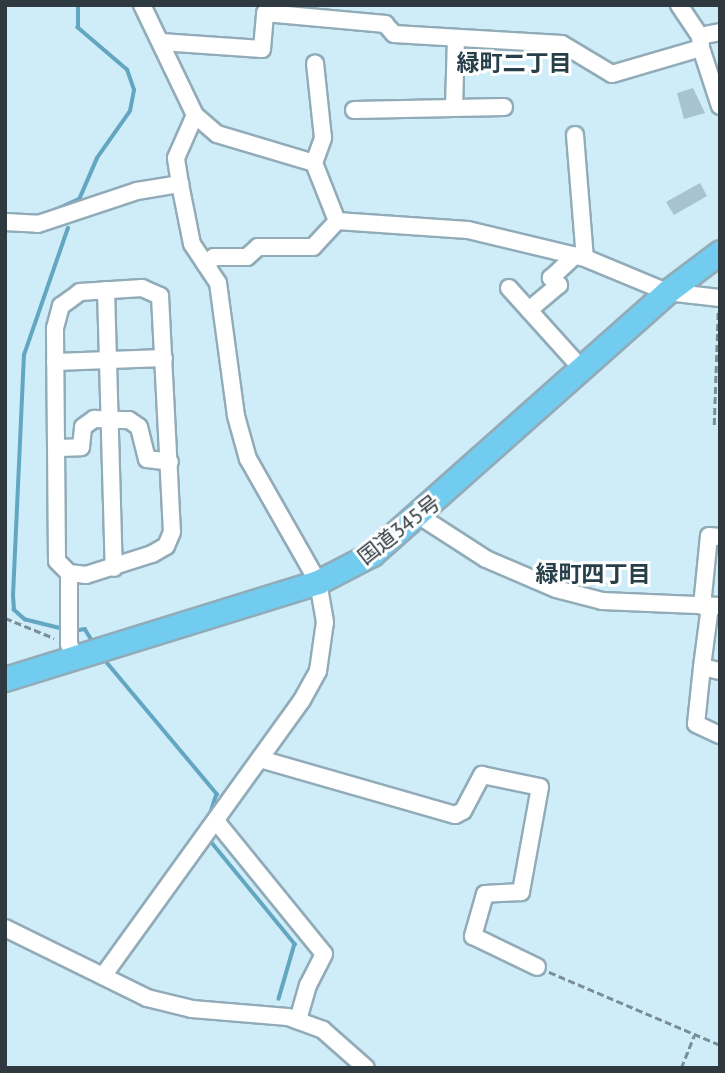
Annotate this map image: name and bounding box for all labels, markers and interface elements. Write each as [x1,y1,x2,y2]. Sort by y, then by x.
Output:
district label: 緑町二丁目 [457,49,571,77]
street label: 国道345号 [353,490,445,570]
district label: 緑町四丁目 [536,560,650,588]

